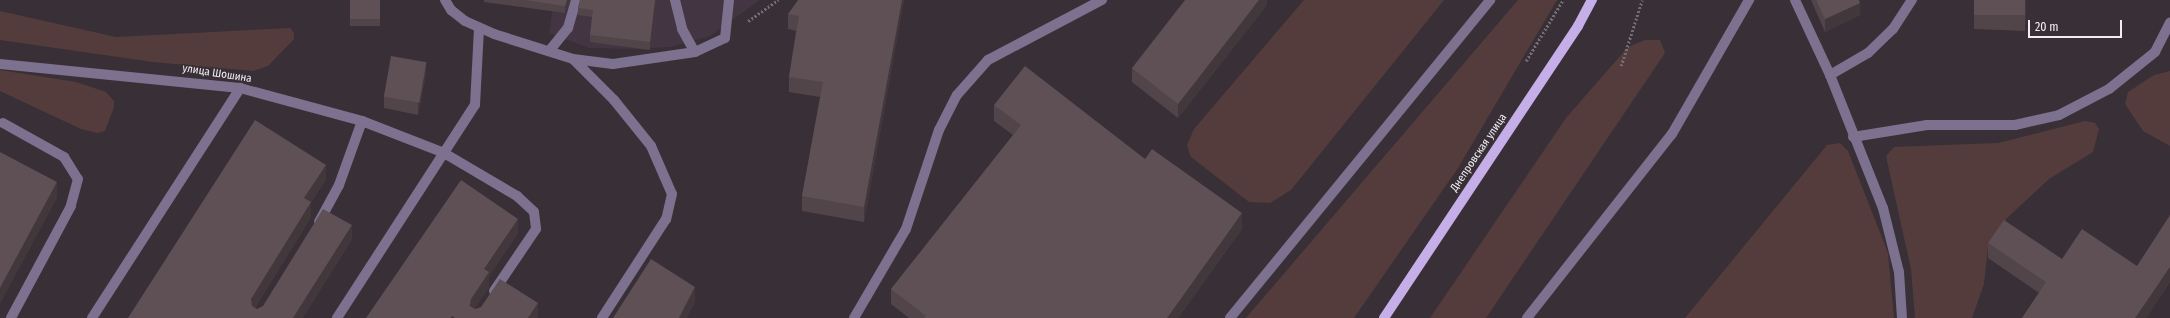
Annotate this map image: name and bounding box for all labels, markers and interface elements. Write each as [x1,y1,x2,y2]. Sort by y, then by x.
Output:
scale bar [2030,12,2124,38]
text: 20 m [2035,20,2059,34]
street label: улица Шошина [181,62,253,86]
street label: Днепровская улица [1448,112,1510,194]

